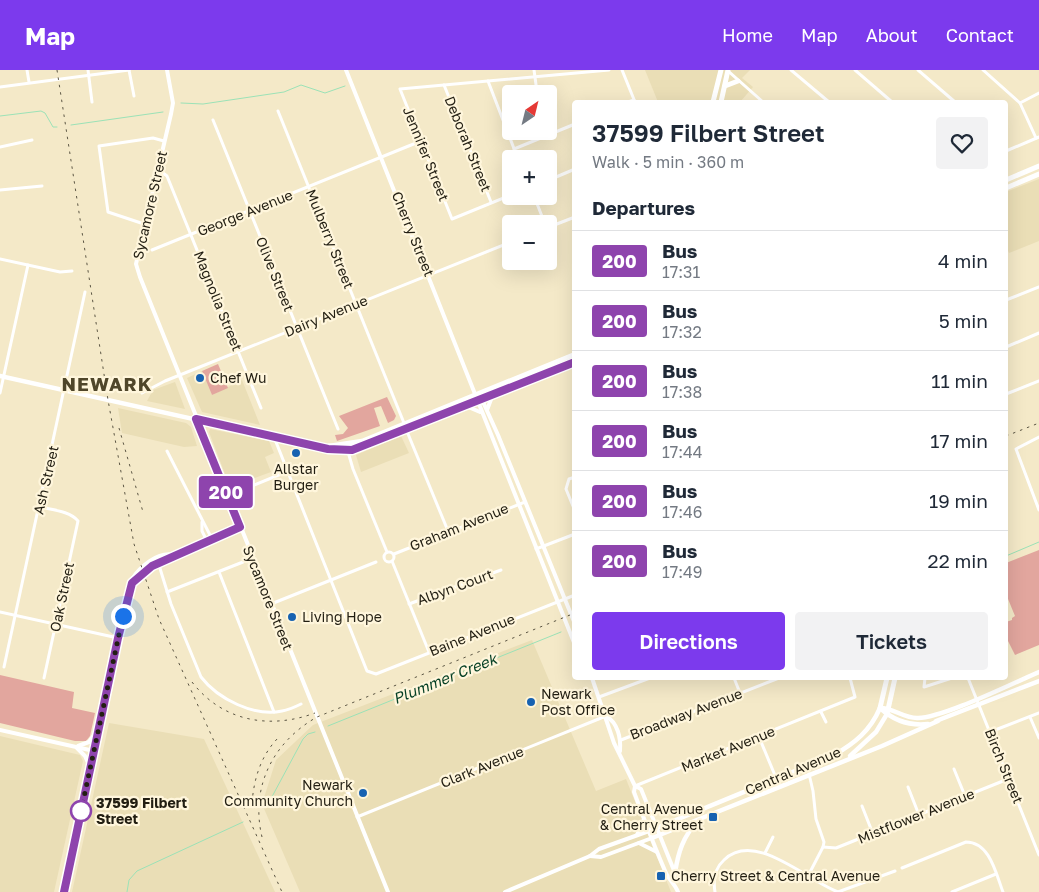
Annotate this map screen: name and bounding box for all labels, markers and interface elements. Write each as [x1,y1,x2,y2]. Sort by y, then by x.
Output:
text: Map [25,21,75,50]
text: Home [722,24,773,46]
text: Map [801,24,838,46]
text: About [866,24,918,46]
text: Contact [946,24,1014,46]
north arrow [502,85,558,140]
map controls [502,85,557,270]
street label: Deborah Street [442,93,495,194]
street label: Jennifer Street [400,104,453,204]
button: heart [936,117,988,169]
text: 37599 Filbert Street [592,118,825,147]
street label: Sycamore Street [129,149,170,261]
button: + [502,150,557,205]
text: Walk · 5 min · 360 m [592,152,744,172]
street label: George Avenue [195,186,295,239]
street label: Mulberry Street [303,187,358,291]
street label: Cherry Street [389,189,438,279]
text: Departures [592,196,695,219]
button: − [502,215,557,270]
street label: Olive Street [253,234,298,314]
text: Bus [662,239,697,262]
street label: Magnolia Street [191,248,246,353]
text: 4 min [938,249,988,272]
text: 200 [602,250,637,272]
text: 17:31 [662,262,700,282]
street label: Dairy Avenue [282,291,370,340]
text: Bus [662,299,697,322]
text: 5 min [939,309,988,332]
text: 200 [602,310,637,332]
text: 17:32 [662,322,702,342]
text: Bus [662,359,697,382]
place label: Chef Wu [210,369,266,386]
text: 11 min [931,369,988,392]
text: 200 [602,370,637,392]
district label: NEWARK [62,372,152,395]
marker: Chef Wu [194,372,206,384]
text: 17:38 [662,382,702,402]
text: Bus [662,419,697,442]
text: 17 min [930,429,988,452]
text: 200 [602,430,637,452]
text: 17:44 [662,442,703,462]
street label: Ash Street [29,444,62,516]
marker: Allstar Burger [290,447,302,459]
place label: Allstar Burger [273,460,319,493]
line badge: 200 [197,476,255,508]
text: Bus [662,479,697,502]
text: 200 [209,481,243,503]
text: 19 min [929,489,988,512]
text: 200 [602,490,637,512]
street label: Graham Avenue [407,499,511,554]
text: 17:46 [662,502,702,522]
text: Bus [662,539,697,562]
street label: Sycamore Street [240,543,297,652]
text: 22 min [928,549,988,572]
text: 200 [602,550,637,572]
street label: Oak Street [46,560,77,633]
text: 17:49 [662,562,702,582]
street label: Albyn Court [415,565,495,608]
your location [111,604,136,629]
place label: Living Hope [302,608,382,625]
street label: Baine Avenue [427,610,517,659]
marker: Living Hope [286,611,298,623]
button: Directions [592,612,785,670]
button: Tickets [795,612,988,670]
water label: Plummer Creek [390,648,501,707]
street label: Broadway Avenue [627,684,744,743]
place label: Newark Post Office [541,685,615,718]
marker: Newark Post Office [525,696,537,708]
street label: Market Avenue [678,722,777,775]
street label: Birch Street [982,726,1027,806]
street label: Clark Avenue [438,742,526,791]
street label: Central Avenue [742,743,843,798]
place label: Newark Community Church [224,776,353,809]
street label: Mistflower Avenue [855,784,977,847]
marker: Newark Community Church [357,787,369,799]
place label: 37599 Filbert Street [96,794,187,827]
marker: 37599 Filbert Street [70,800,92,822]
place label: Central Avenue & Cherry Street [600,800,703,833]
marker: Central Avenue & Cherry Street [707,811,719,823]
place label: Cherry Street & Central Avenue [671,867,880,884]
marker: Cherry Street & Central Avenue [655,870,667,882]

